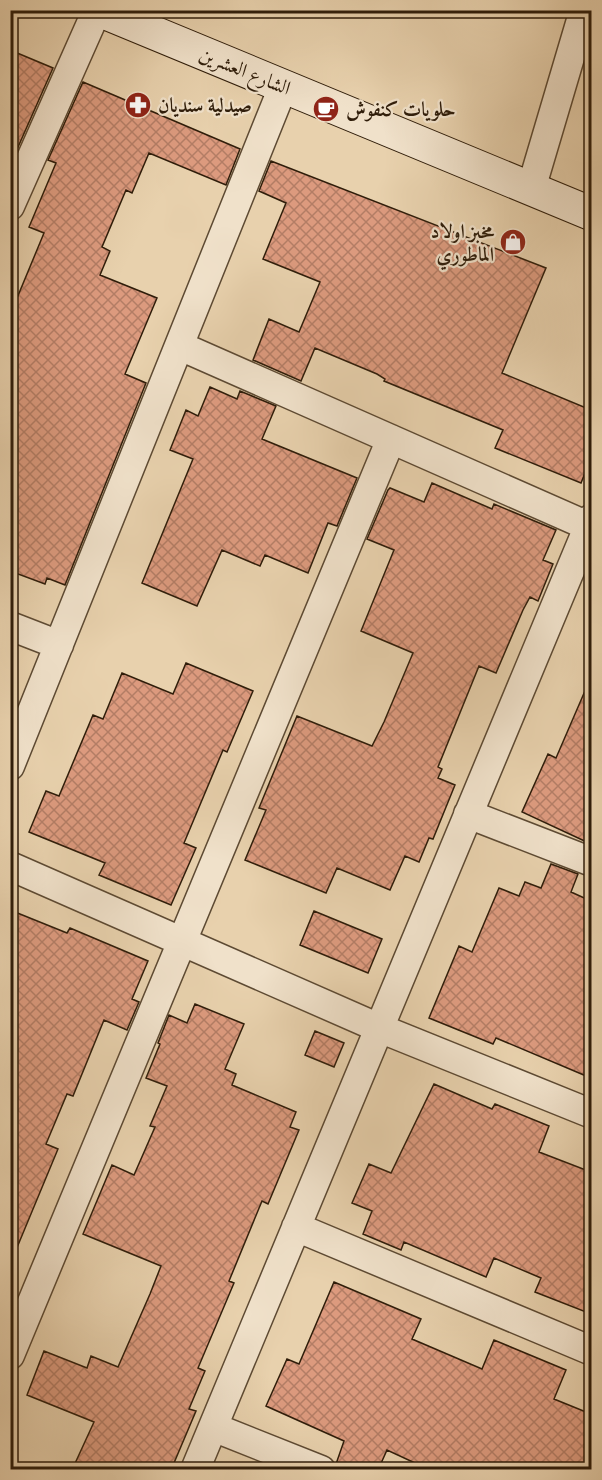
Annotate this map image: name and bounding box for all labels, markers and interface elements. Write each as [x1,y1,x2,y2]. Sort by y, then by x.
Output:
street label: الشارع العشرين [194,42,294,105]
pharmacy icon: صيدلية سنديان [123,90,153,120]
place label: صيدلية سنديان [158,94,252,118]
cafe icon: حلويات كنفوش [311,94,341,124]
place label: حلويات كنفوش [346,98,456,122]
place label: مخبز اولاد الماطوري [431,220,495,271]
shop icon: مخبز اولاد الماطوري [498,227,528,257]

